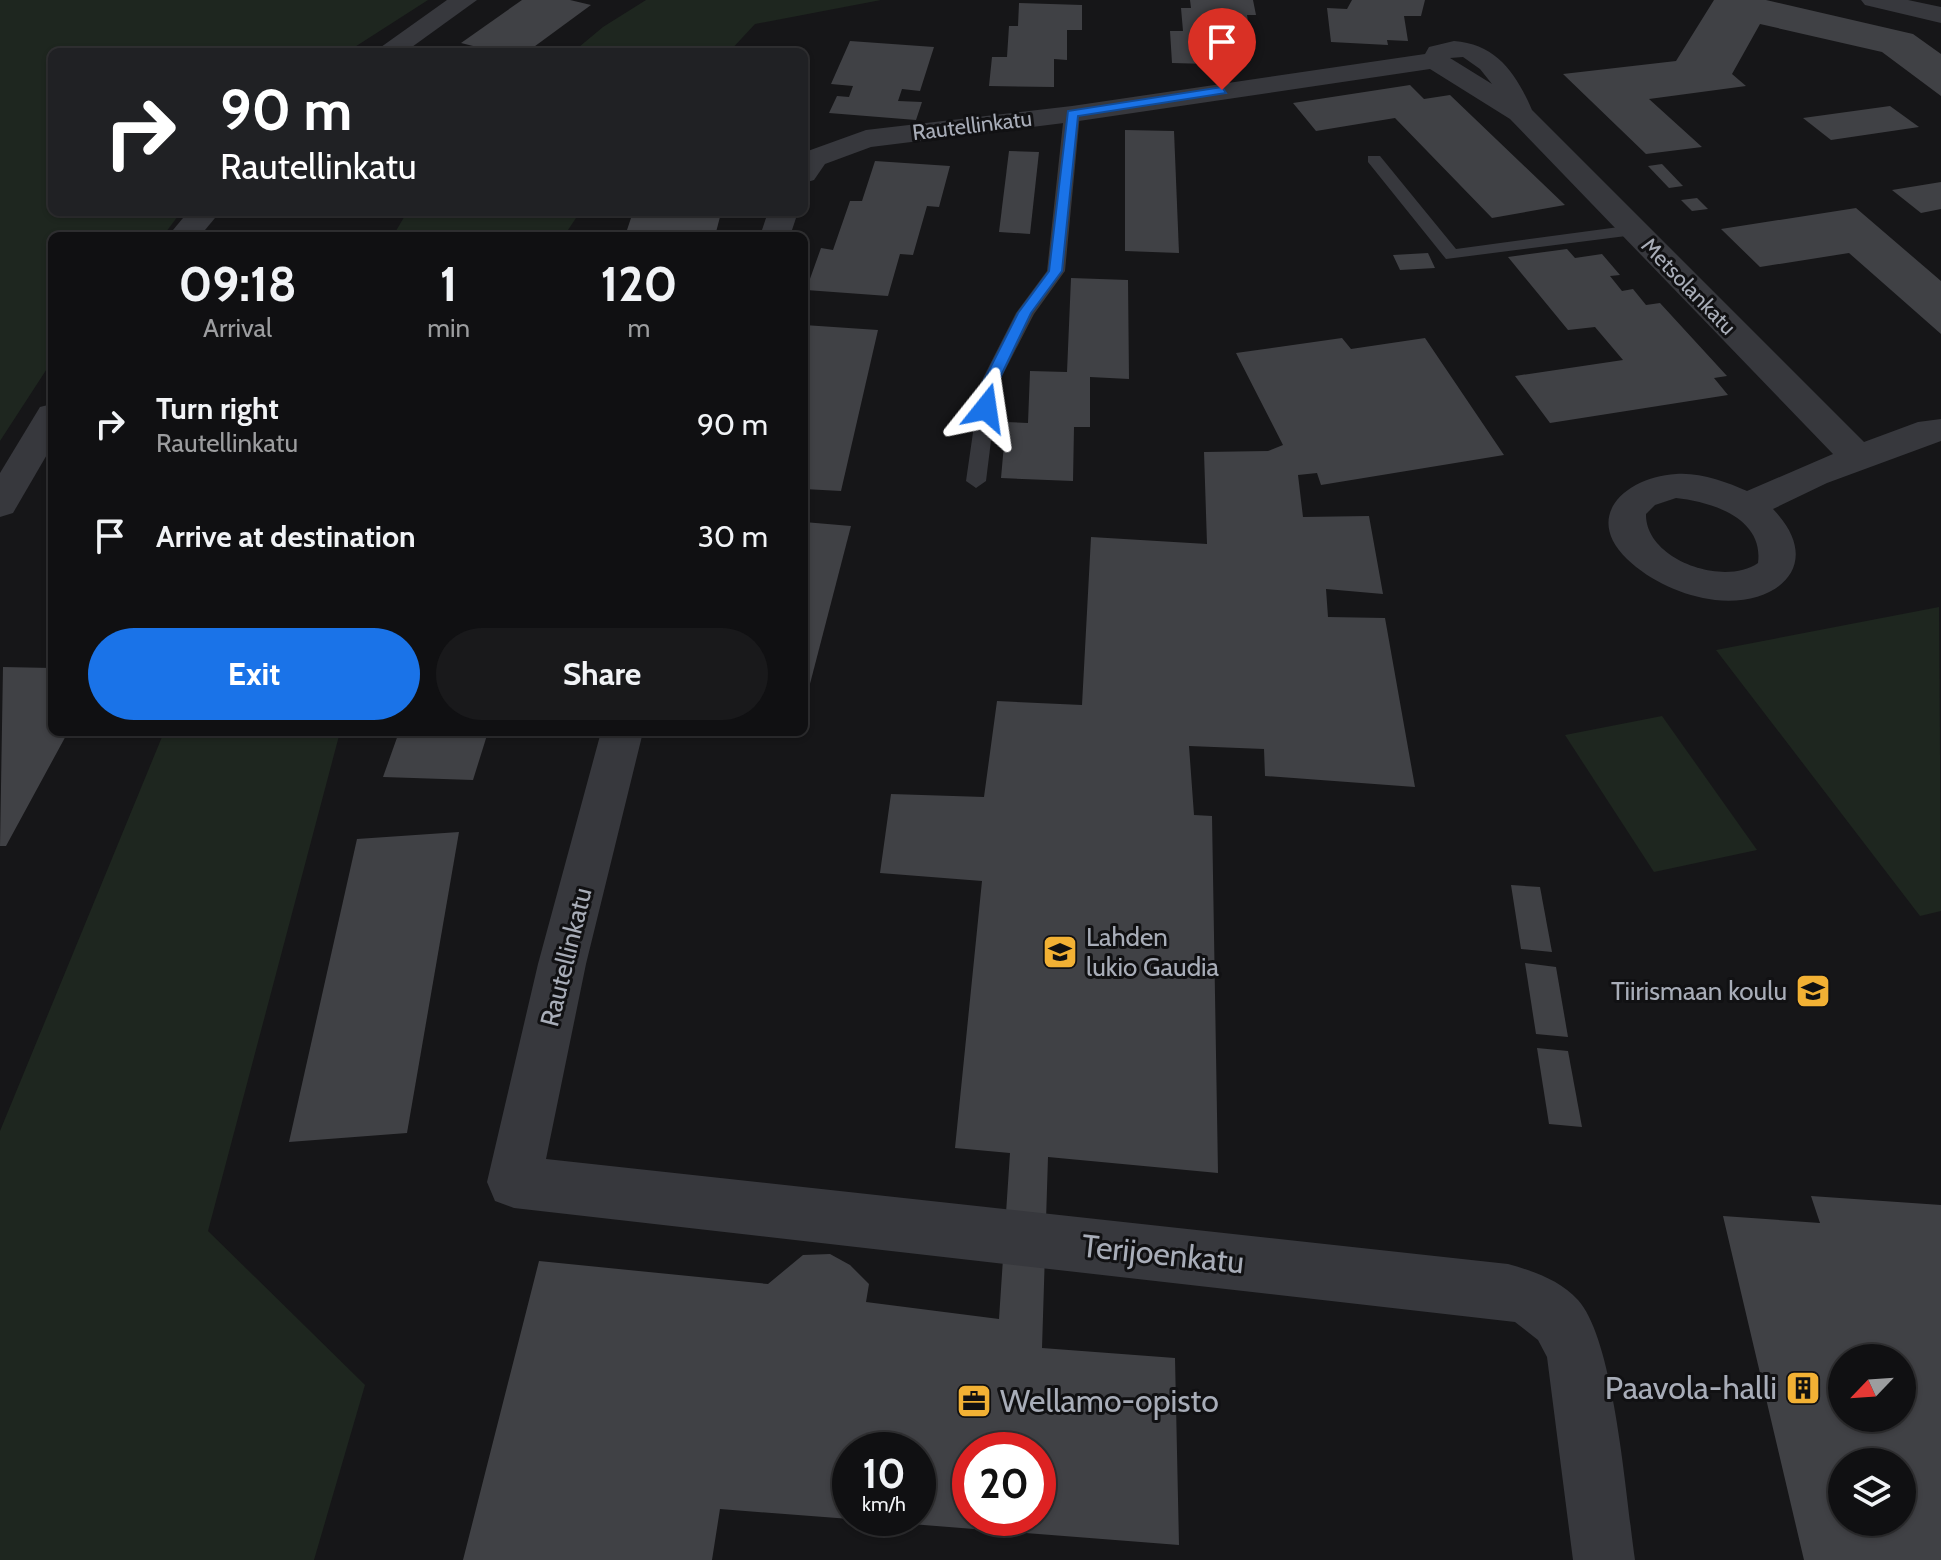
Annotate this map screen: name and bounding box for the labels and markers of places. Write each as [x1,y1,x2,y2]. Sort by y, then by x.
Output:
pin [1188,8,1256,90]
place label: Lahden lukio Gaudia [1086,921,1220,983]
school or university icon: Lahden lukio Gaudia [1041,933,1079,971]
school or university icon: Tiirismaan koulu [1794,972,1832,1010]
place label: Tiirismaan koulu [1611,975,1787,1007]
place label: Paavola-halli [1605,1368,1777,1407]
building icon: Paavola-halli [1784,1369,1822,1407]
place label: Wellamo-opisto [1000,1381,1219,1420]
office icon: Wellamo-opisto [955,1382,993,1420]

